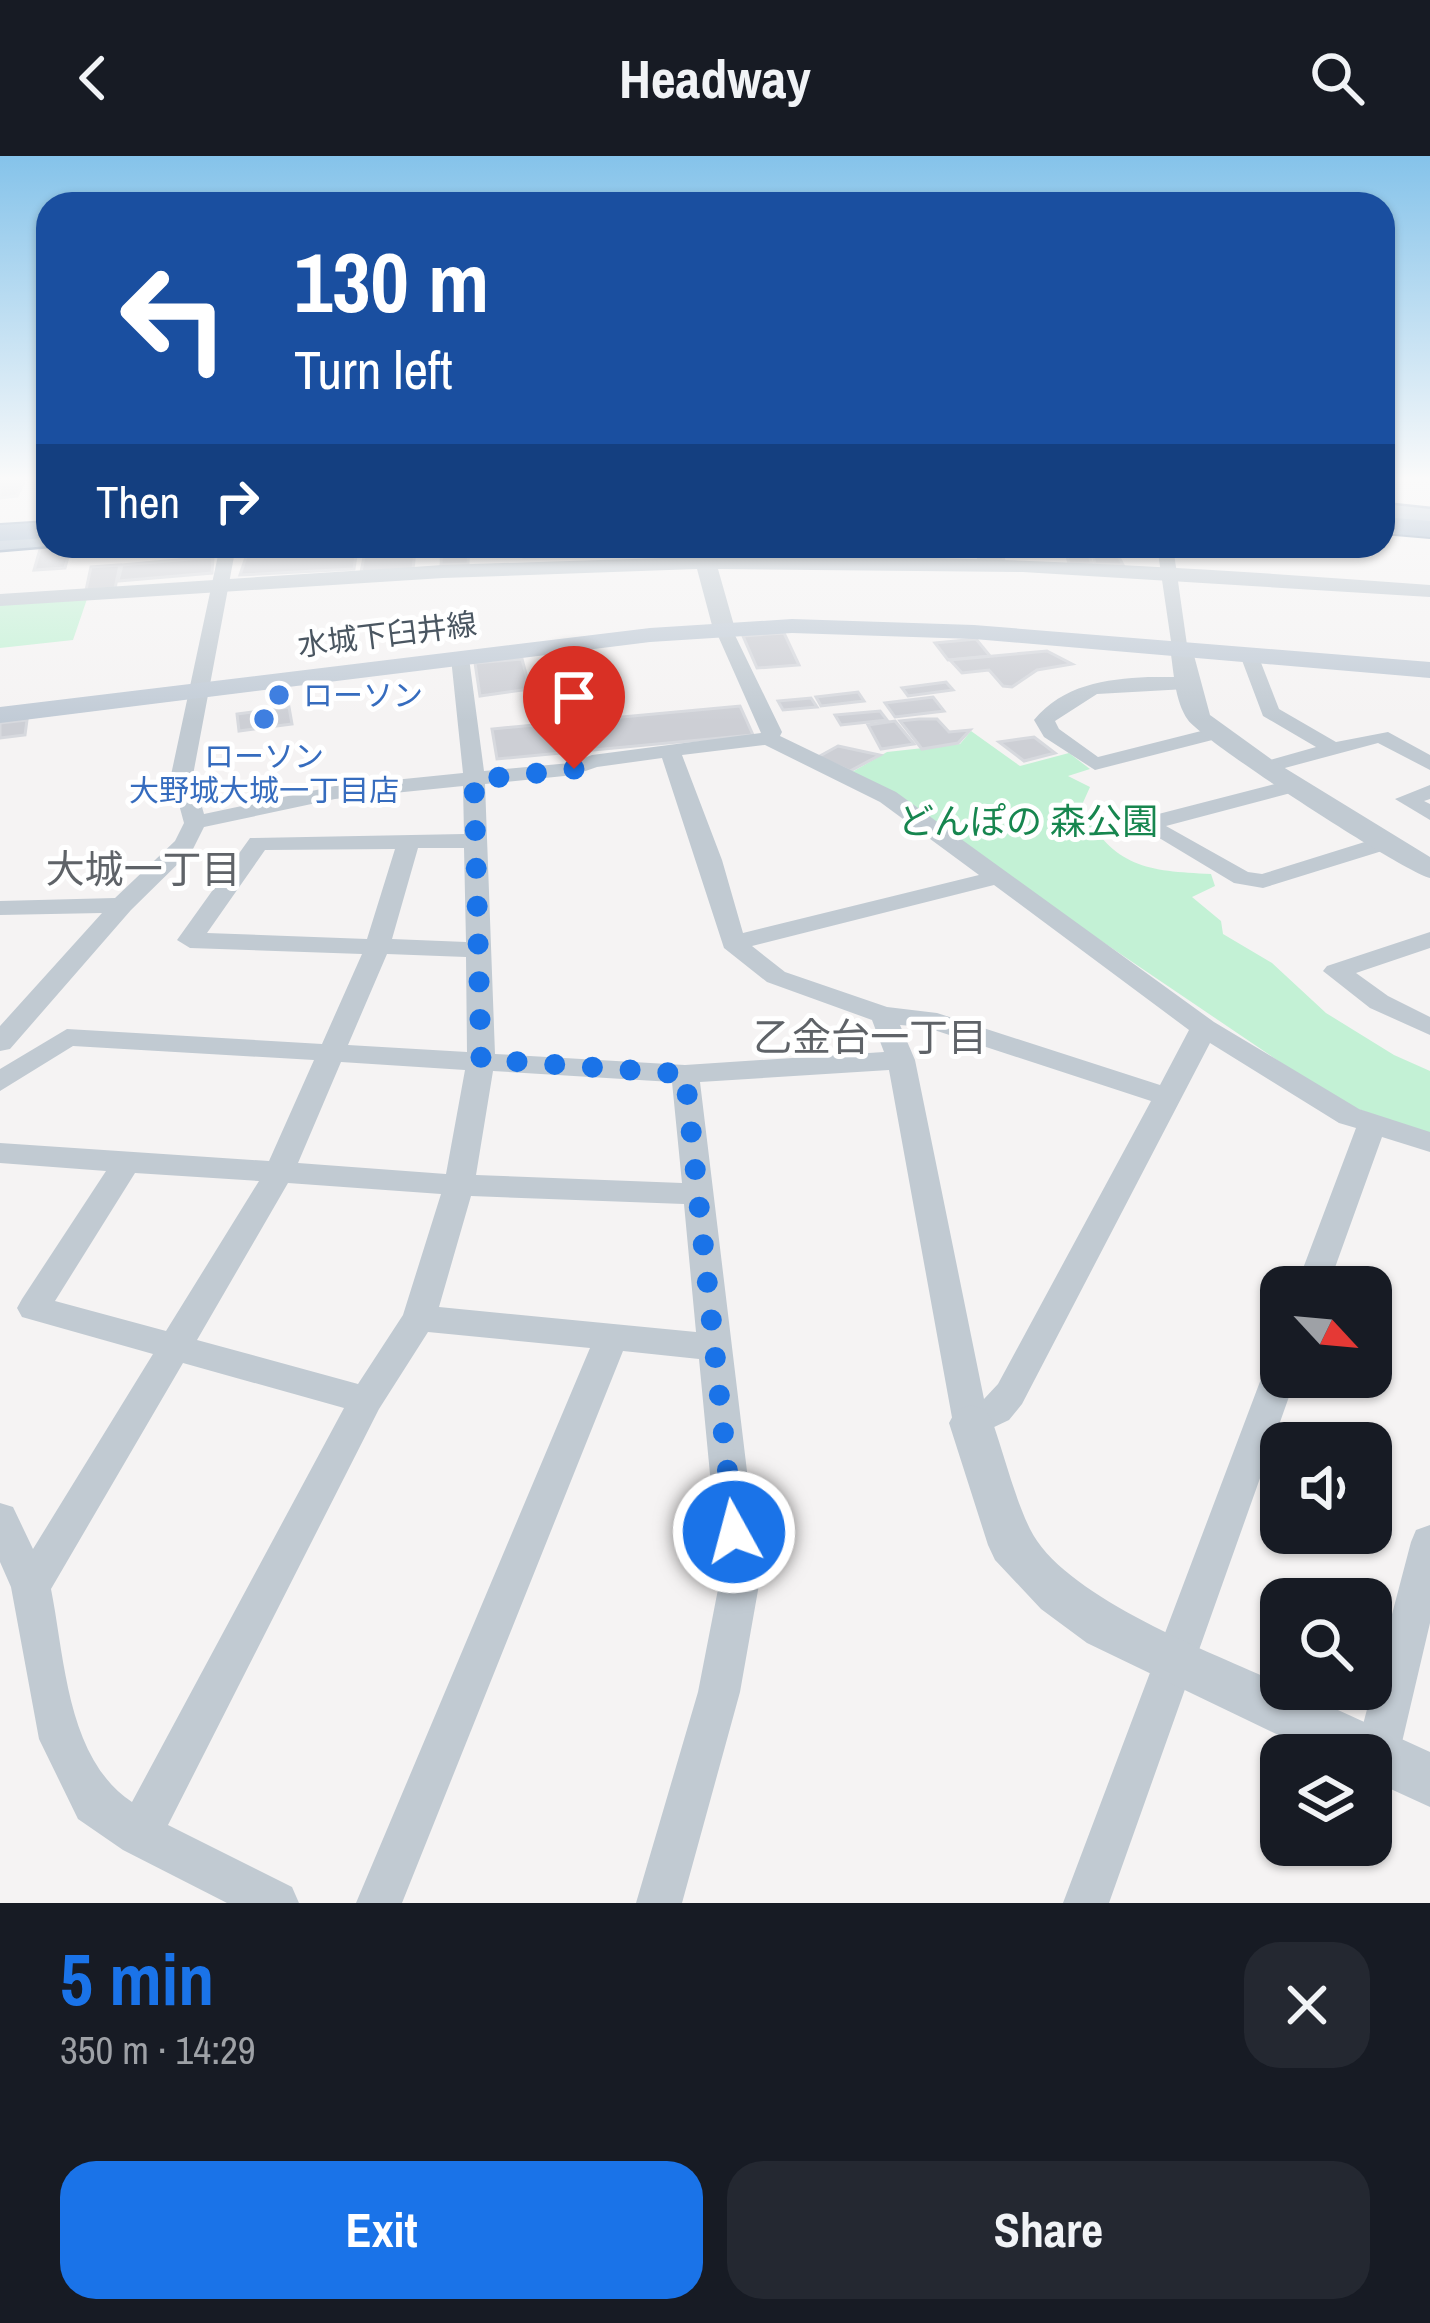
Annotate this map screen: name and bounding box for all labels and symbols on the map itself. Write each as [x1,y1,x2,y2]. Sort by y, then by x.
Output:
street label: 水城下臼井線 [295,603,479,665]
pin [523,646,625,769]
place label: ローソン [303,675,423,715]
marker: ローソン [266,682,292,708]
marker: ローソン 大野城大城一丁目店 [251,706,277,732]
place label: ローソン 大野城大城一丁目店 [129,736,399,810]
park label: どんぽの 森公園 [898,797,1158,845]
district label: 大城一丁目 [45,843,241,895]
district label: 乙金台一丁目 [753,1011,987,1063]
north arrow [1260,1266,1392,1398]
position arrow [671,1469,797,1595]

